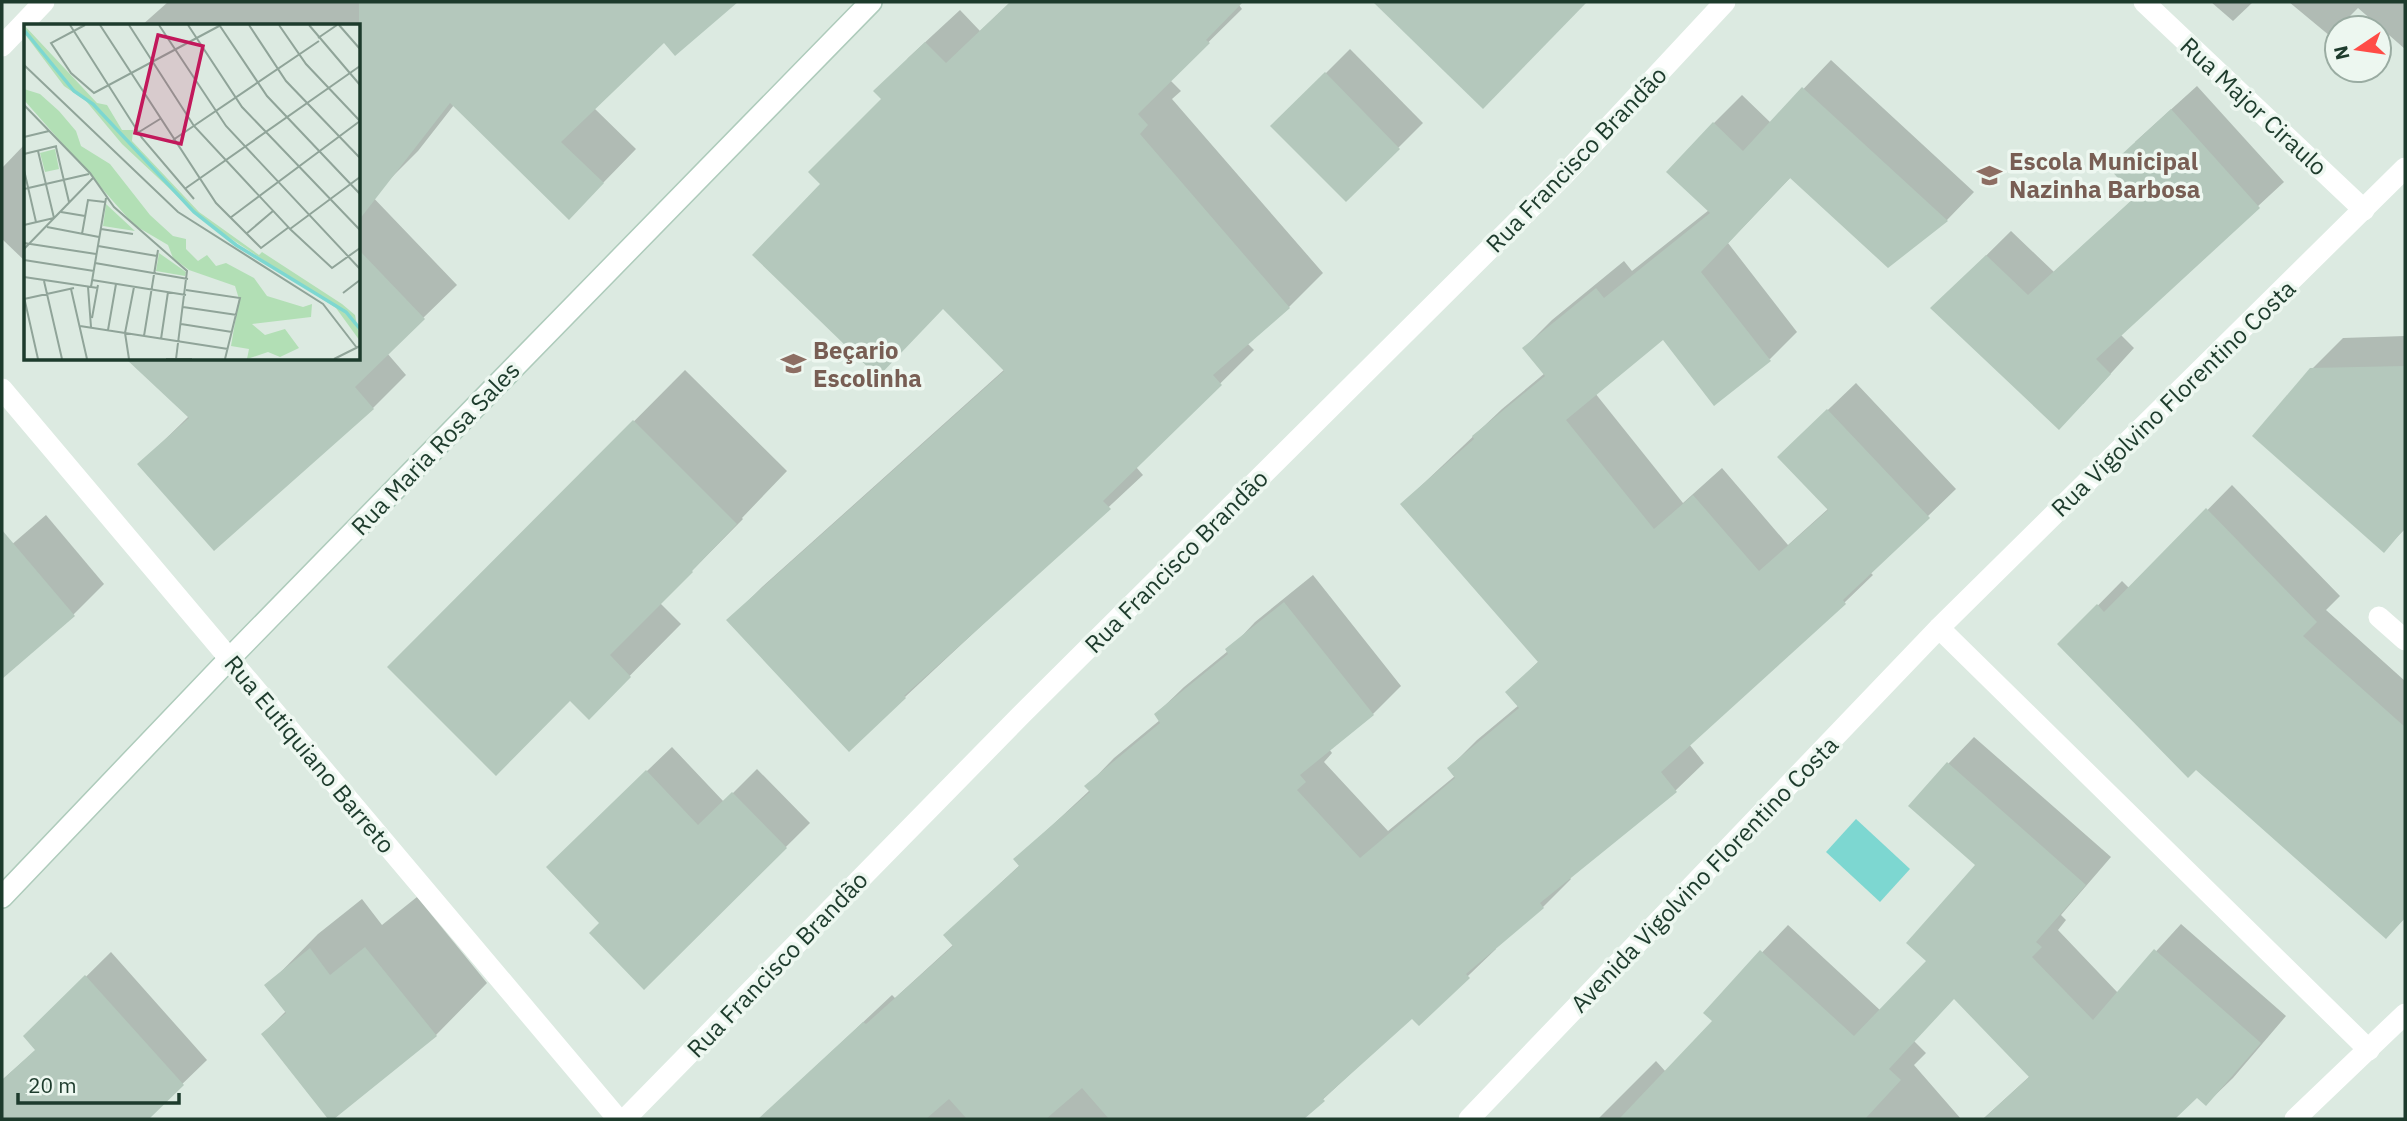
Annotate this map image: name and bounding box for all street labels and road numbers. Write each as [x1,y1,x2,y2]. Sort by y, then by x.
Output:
street label: Rua Major Ciraulo [2174,30,2334,182]
street label: Rua Francisco Brandão [1479,59,1673,259]
street label: Rua Vigolvino Florentino Costa [2044,272,2302,523]
street label: Rua Maria Rosa Sales [344,354,526,542]
street label: Rua Francisco Brandão [1077,462,1275,660]
street label: Rua Eutiquiano Barreto [218,648,402,860]
street label: Avenida Vigolvino Florentino Costa [1563,729,1845,1019]
street label: Rua Francisco Brandão [680,864,874,1064]

